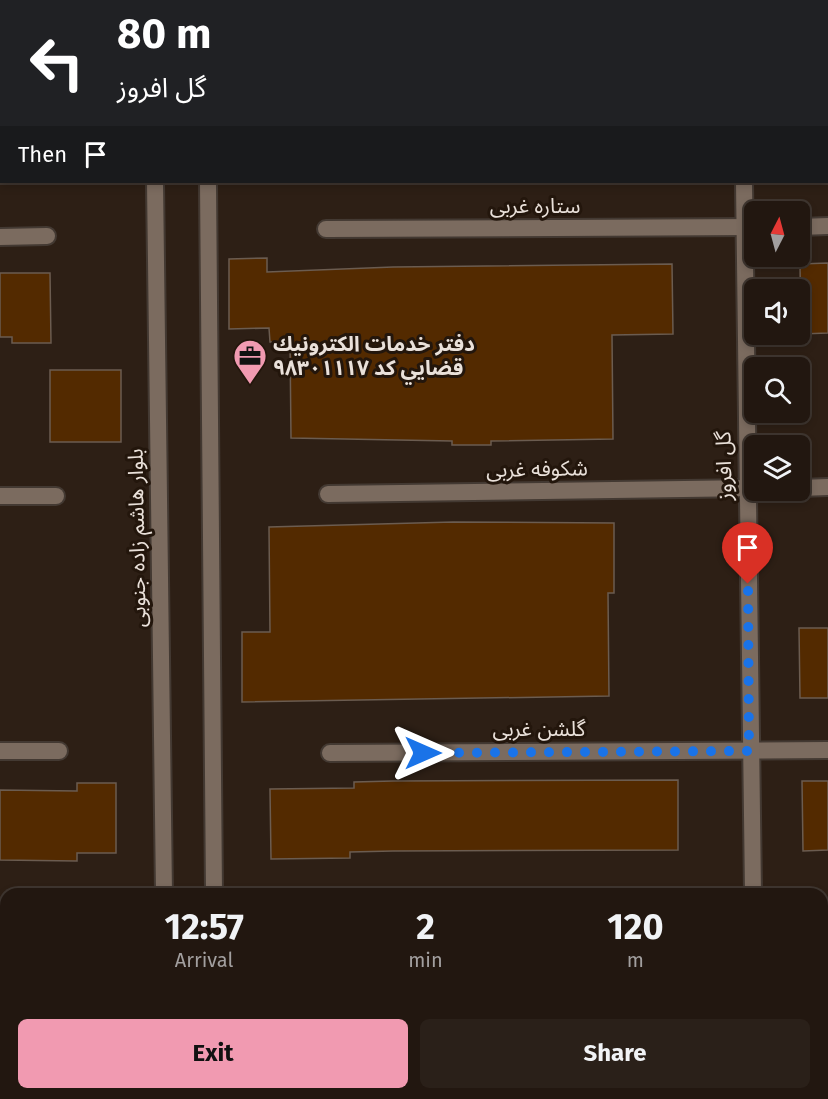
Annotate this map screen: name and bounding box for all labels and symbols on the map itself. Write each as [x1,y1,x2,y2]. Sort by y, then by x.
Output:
street label: ستاره غربی [490,193,580,219]
north arrow [744,201,810,267]
place label: دفتر خدمات الكترونيك قضايي كد ٩٨٣٠١١١٧ [273,331,475,385]
office icon: دفتر خدمات الكترونيك قضايي كد ٩٨٣٠١١١٧ [232,338,268,385]
street label: گل افروز [710,431,738,502]
street label: بلوار هاشم زاده جنوبی [122,448,154,628]
street label: شکوفه غربی [486,455,588,483]
pin [722,522,773,584]
street label: گلشن غربی [492,716,586,742]
position arrow [391,721,455,785]

